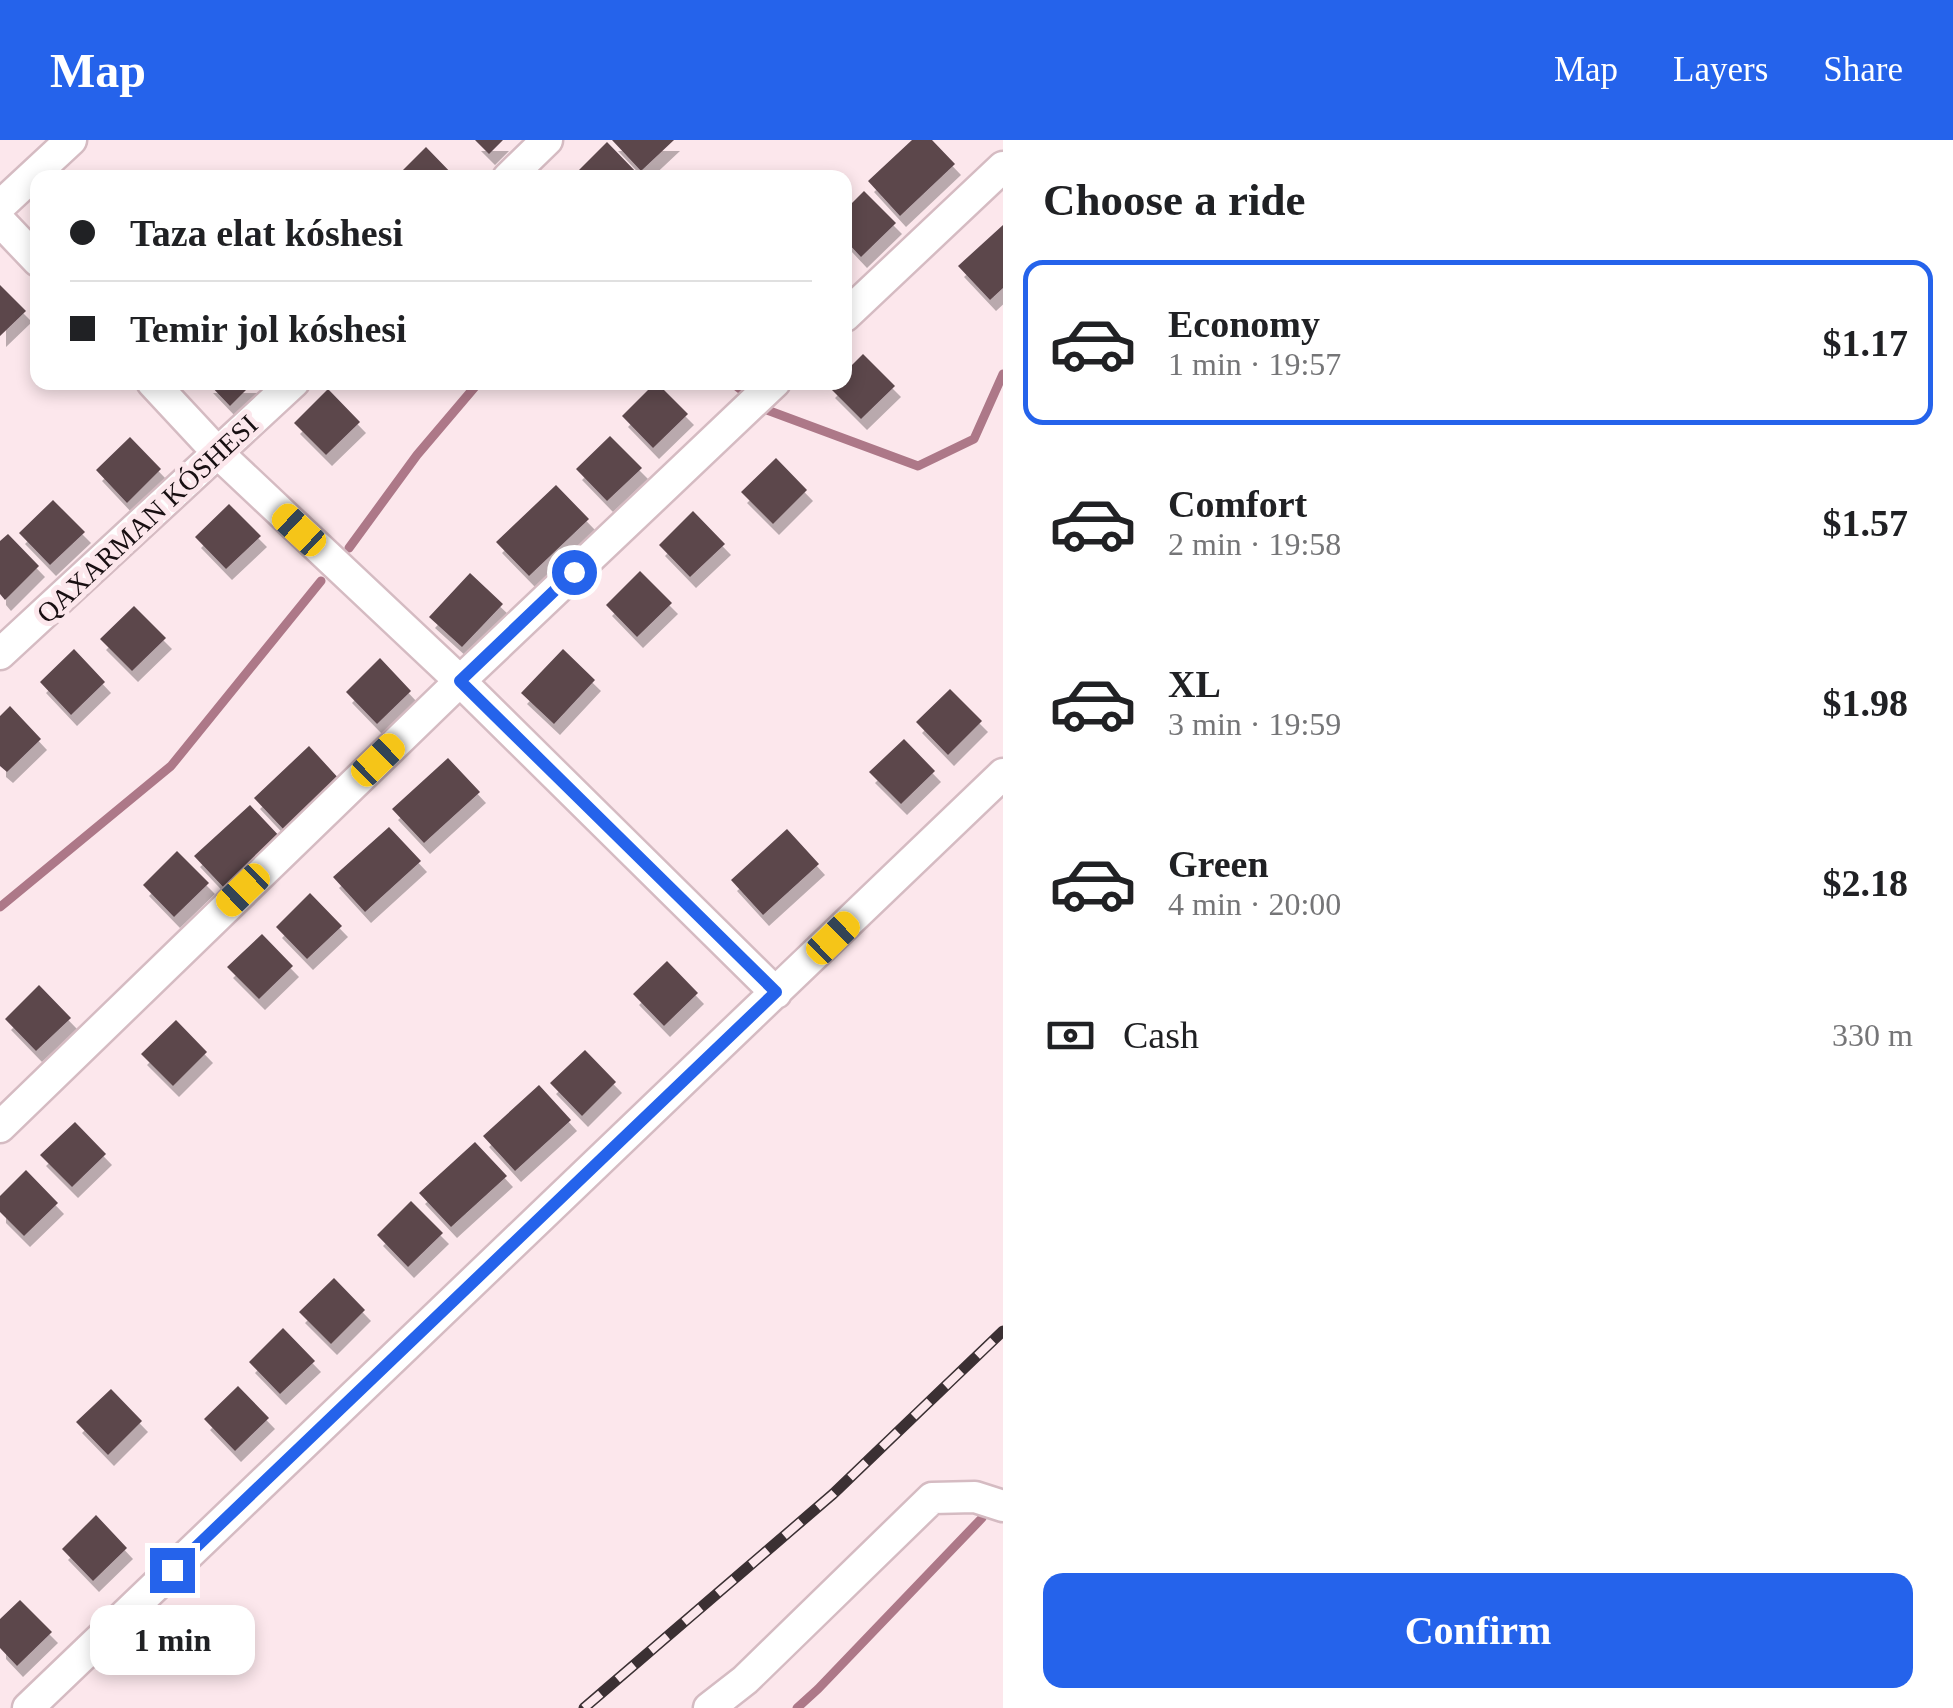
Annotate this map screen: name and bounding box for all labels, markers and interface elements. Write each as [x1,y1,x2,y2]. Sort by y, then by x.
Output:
text: Map [50,44,146,97]
text: Map [1554,50,1618,89]
text: Layers [1673,50,1768,89]
text: Share [1823,50,1903,89]
text: Choose a ride [1043,175,1306,225]
text: Taza elat kóshesi [130,212,403,254]
icon: car [1048,298,1138,388]
text: Economy [1168,303,1320,345]
text: Temir jol kóshesi [130,308,407,350]
text: $1.17 [1823,322,1908,364]
text: 1 min · 19:57 [1168,346,1341,382]
street label: QAXARMAN KÓSHESI [30,409,264,629]
icon: car [1048,478,1138,568]
text: Comfort [1168,483,1307,525]
car [267,499,331,561]
text: $1.57 [1823,502,1908,544]
text: 2 min · 19:58 [1168,526,1341,562]
route start [552,550,597,595]
icon: car [1048,658,1138,748]
text: XL [1168,663,1221,705]
text: $1.98 [1823,682,1908,724]
text: 3 min · 19:59 [1168,706,1341,742]
car [346,728,410,792]
icon: car [1048,838,1138,928]
text: Green [1168,843,1269,885]
car [211,858,275,922]
text: $2.18 [1823,862,1908,904]
text: 4 min · 20:00 [1168,886,1341,922]
car [801,906,865,970]
icon: cash [1043,1008,1098,1063]
text: Cash [1123,1014,1199,1056]
text: 330 m [1832,1017,1913,1053]
route end [150,1548,195,1593]
button: Confirm [1043,1573,1913,1688]
callout: 1 min [90,1605,254,1675]
text: 1 min [134,1622,211,1658]

